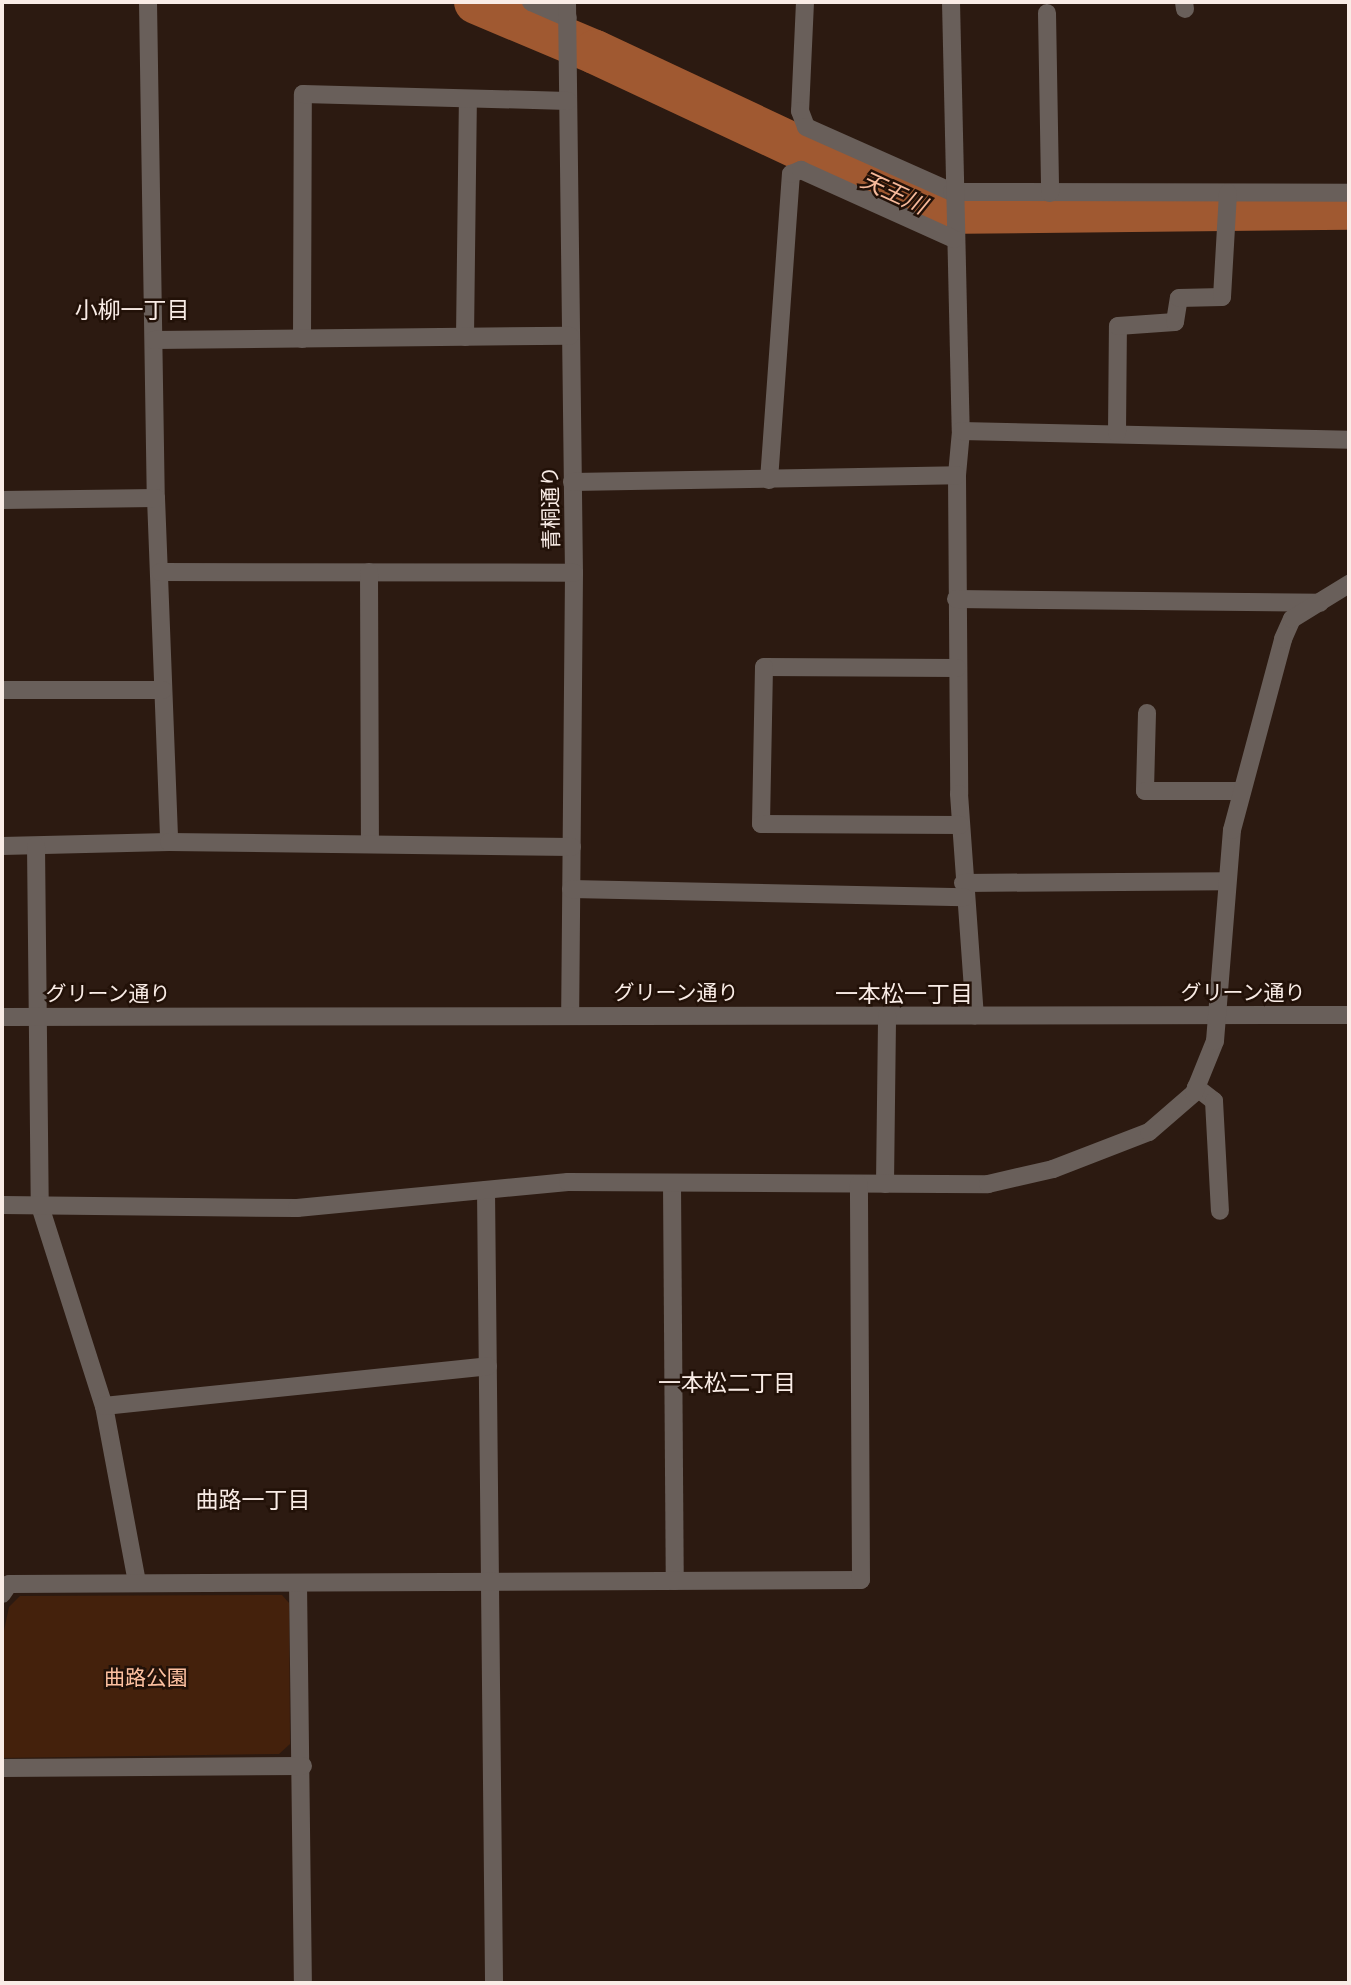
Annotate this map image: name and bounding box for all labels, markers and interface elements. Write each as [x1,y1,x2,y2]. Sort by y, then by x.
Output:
water label: 天王川 [857,165,931,219]
district label: 小柳一丁目 [75,295,189,323]
street label: 青桐通り [537,466,563,550]
street label: グリーン通り [613,979,739,1005]
district label: 一本松一丁目 [835,979,973,1007]
street label: グリーン通り [1180,979,1306,1005]
street label: グリーン通り [45,980,171,1006]
district label: 一本松二丁目 [658,1368,796,1396]
district label: 曲路一丁目 [196,1485,310,1513]
park label: 曲路公園 [104,1664,188,1690]

